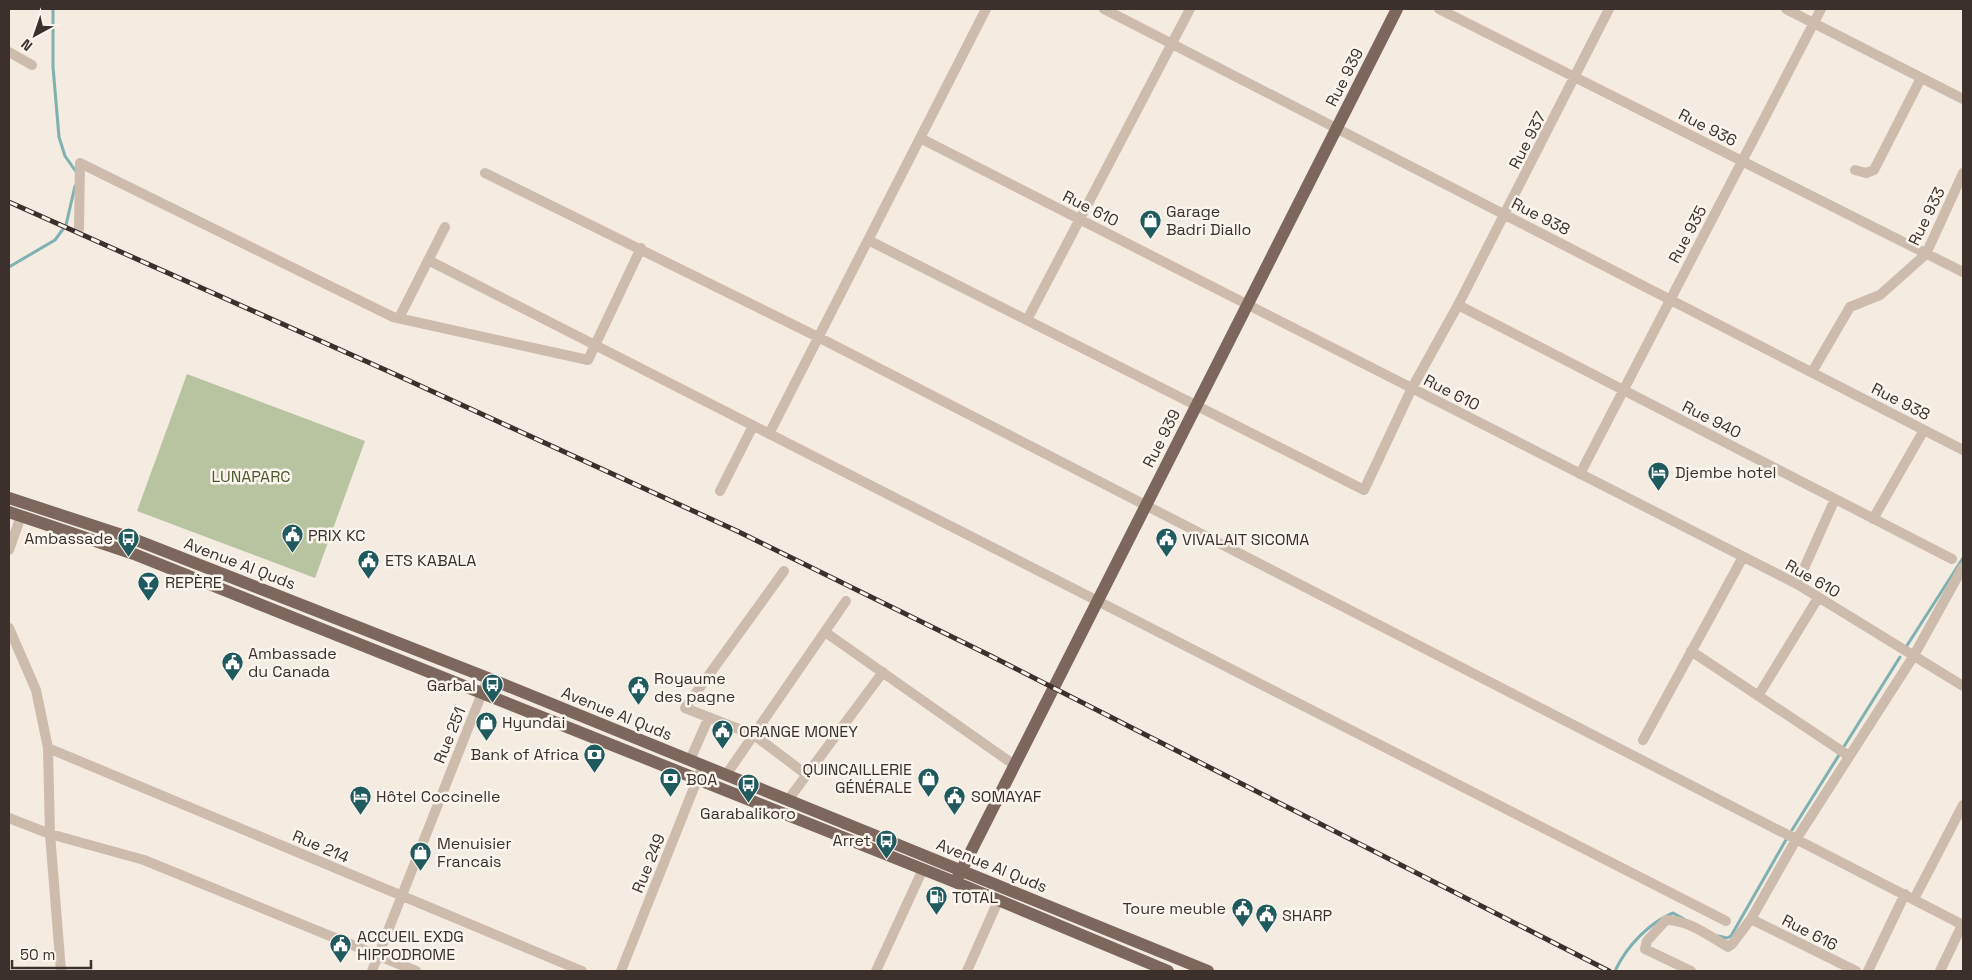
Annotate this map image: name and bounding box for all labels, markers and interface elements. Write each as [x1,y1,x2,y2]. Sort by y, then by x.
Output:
north arrow [10,10,60,60]
text: N [17,35,36,55]
street label: Rue 939 [1321,45,1368,110]
street label: Rue 936 [1675,104,1740,151]
street label: Rue 937 [1504,108,1551,173]
street label: Rue 933 [1903,183,1950,249]
street label: Rue 610 [1059,185,1122,231]
street label: Rue 938 [1508,193,1574,240]
place label: Garage Badri Diallo [1166,201,1251,240]
street label: Rue 935 [1663,202,1711,267]
shop icon: Garage Badri Diallo [1138,208,1162,239]
street label: Rue 610 [1420,369,1483,415]
street label: Rue 938 [1868,378,1934,425]
street label: Rue 940 [1679,396,1745,443]
street label: Rue 939 [1138,406,1185,471]
hotel icon: Djembe hotel [1647,460,1671,491]
place label: Djembe hotel [1675,462,1777,483]
park label: LUNAPARC [211,466,291,487]
public building icon: PRIX KC [280,523,304,554]
place label: PRIX KC [308,525,366,546]
bus stop icon: Ambassade [117,526,141,557]
public building icon: VIVALAIT SICOMA [1154,527,1178,558]
place label: Ambassade [24,528,113,549]
place label: VIVALAIT SICOMA [1182,529,1309,550]
street label: Avenue Al Quds [181,533,299,594]
public building icon: ETS KABALA [357,548,381,579]
place label: ETS KABALA [385,550,476,571]
street label: Rue 610 [1781,554,1844,603]
bar icon: REPÈRE [137,570,161,601]
place label: REPÈRE [165,572,222,593]
place label: Ambassade du Canada [248,643,337,682]
public building icon: Ambassade du Canada [220,650,244,681]
place label: Royaume des pagne [654,668,735,707]
bus stop icon: Garbal [480,673,504,704]
place label: Garbal [427,675,476,696]
public building icon: Royaume des pagne [626,675,650,706]
street label: Avenue Al Quds [558,682,675,745]
street label: Rue 251 [429,704,470,767]
shop icon: Hyundai [474,710,498,741]
place label: Hyundai [502,712,565,733]
public building icon: ORANGE MONEY [711,719,735,750]
place label: ORANGE MONEY [739,721,858,742]
bank icon: Bank of Africa [583,742,607,773]
place label: Bank of Africa [471,744,579,765]
place label: QUINCAILLERIE GÉNÉRALE [802,759,912,798]
shop icon: QUINCAILLERIE GÉNÉRALE [916,766,940,797]
bank icon: BOA [658,767,682,798]
place label: BOA [686,769,717,790]
bus stop icon: Garabalikoro [736,772,760,803]
hotel icon: Hôtel Coccinelle [348,784,372,815]
public building icon: SOMAYAF [943,784,967,815]
place label: Hôtel Coccinelle [376,786,500,807]
place label: SOMAYAF [971,786,1042,807]
place label: Garabalikoro [700,803,796,824]
street label: Rue 214 [289,825,352,868]
bus stop icon: Arret [875,828,899,859]
street label: Rue 249 [627,830,670,896]
place label: Arret [833,830,871,851]
place label: Menuisier Francais [437,833,512,872]
street label: Avenue Al Quds [933,834,1050,897]
shop icon: Menuisier Francais [409,840,433,871]
fuel station icon: TOTAL [924,885,948,916]
place label: TOTAL [952,887,998,908]
public building icon: Toure meuble [1230,896,1254,927]
place label: Toure meuble [1122,898,1226,919]
public building icon: SHARP [1254,903,1278,934]
place label: SHARP [1282,905,1332,926]
street label: Rue 616 [1778,910,1841,955]
place label: ACCUEIL EXDG HIPPODROME [357,926,464,965]
public building icon: ACCUEIL EXDG HIPPODROME [329,933,353,964]
scale bar [12,938,91,970]
text: 50 m [20,945,55,964]

